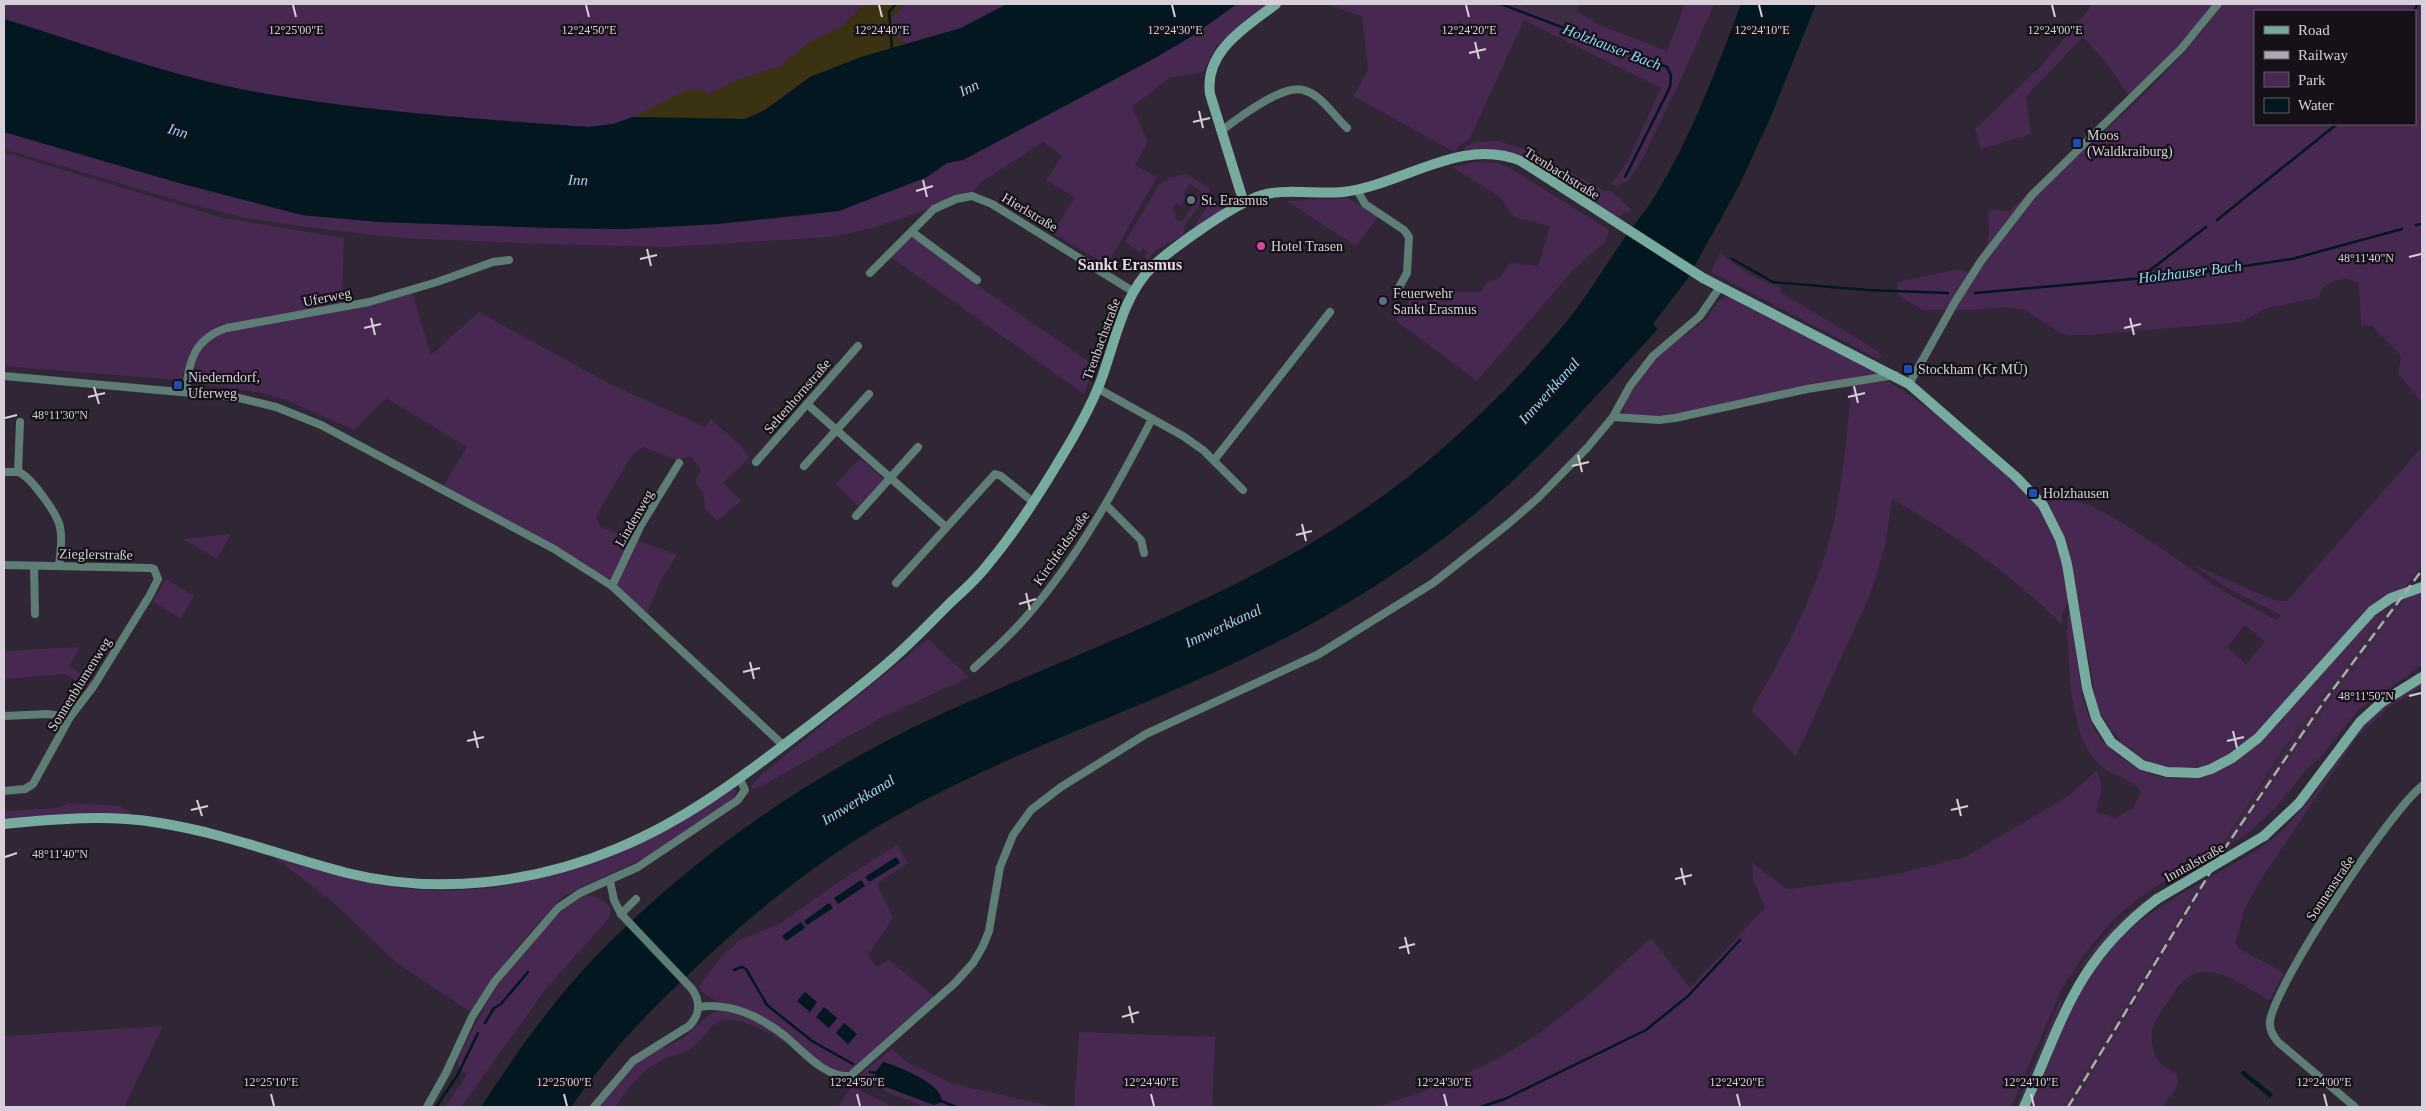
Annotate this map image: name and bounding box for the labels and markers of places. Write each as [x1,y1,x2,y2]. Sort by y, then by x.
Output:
place label: Moos (Waldkraiburg) [2087,128,2173,160]
marker: Moos (Waldkraiburg) [2071,137,2083,149]
place label: St. Erasmus [1201,193,1268,208]
marker: St. Erasmus [1185,194,1197,206]
place label: Hotel Trasen [1271,239,1343,254]
marker: Hotel Trasen [1255,240,1267,252]
place label: Feuerwehr Sankt Erasmus [1393,286,1477,317]
marker: Feuerwehr Sankt Erasmus [1377,295,1389,307]
place label: Stockham (Kr MÜ) [1918,361,2028,378]
marker: Stockham (Kr MÜ) [1902,363,1914,375]
place label: Niederndorf, Uferweg [188,370,260,401]
marker: Niederndorf, Uferweg [172,379,184,391]
place label: Holzhausen [2043,486,2109,501]
marker: Holzhausen [2027,487,2039,499]

